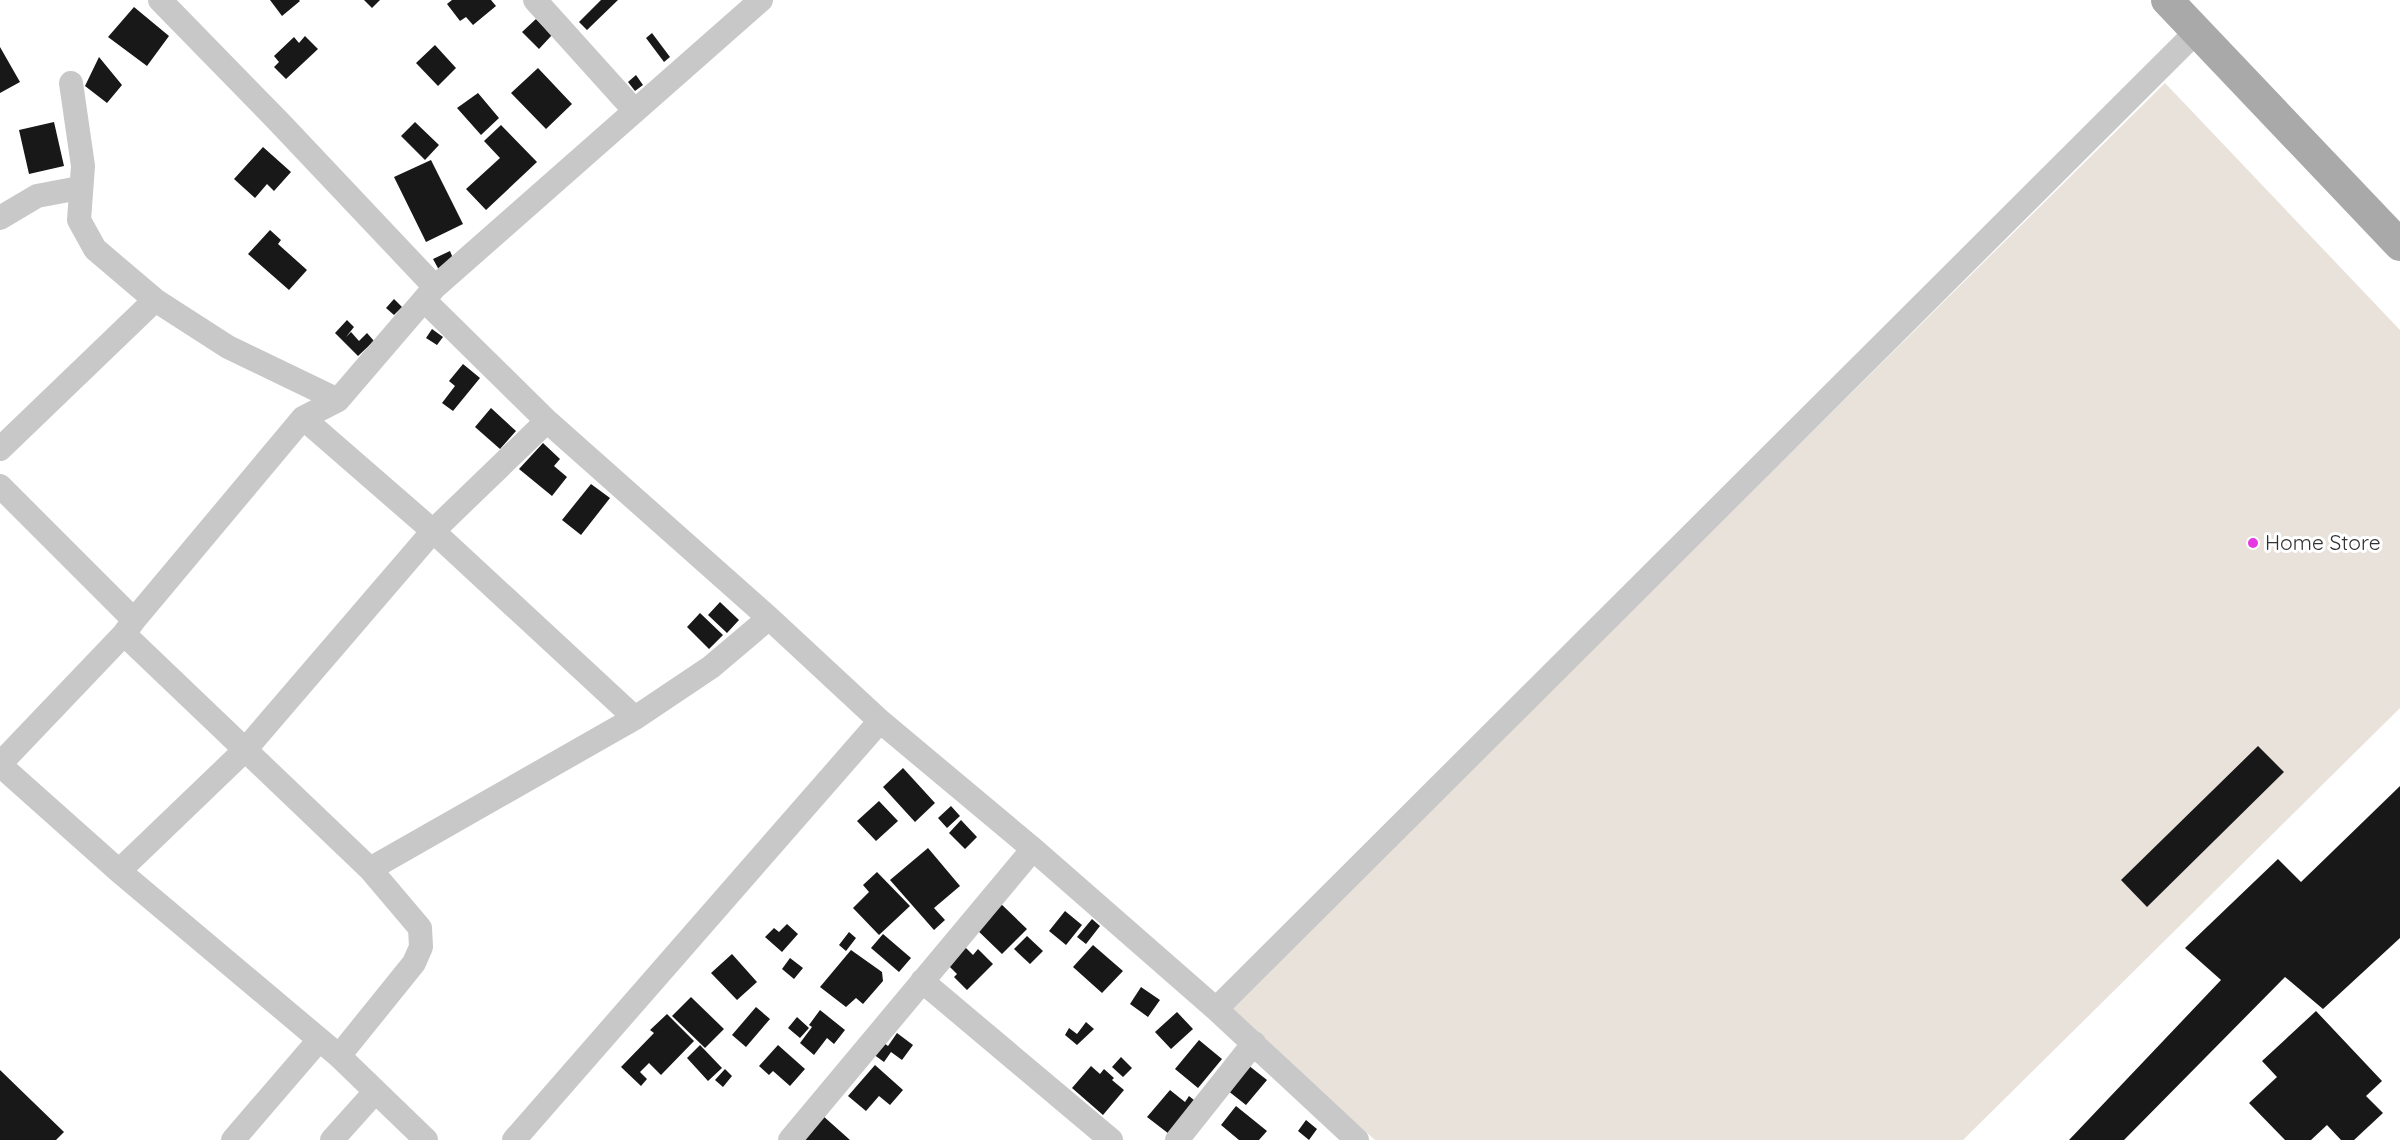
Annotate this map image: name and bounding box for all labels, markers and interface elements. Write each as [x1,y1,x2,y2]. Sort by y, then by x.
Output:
place label: Home Store [2265,529,2381,555]
marker: Home Store [2246,536,2260,550]

